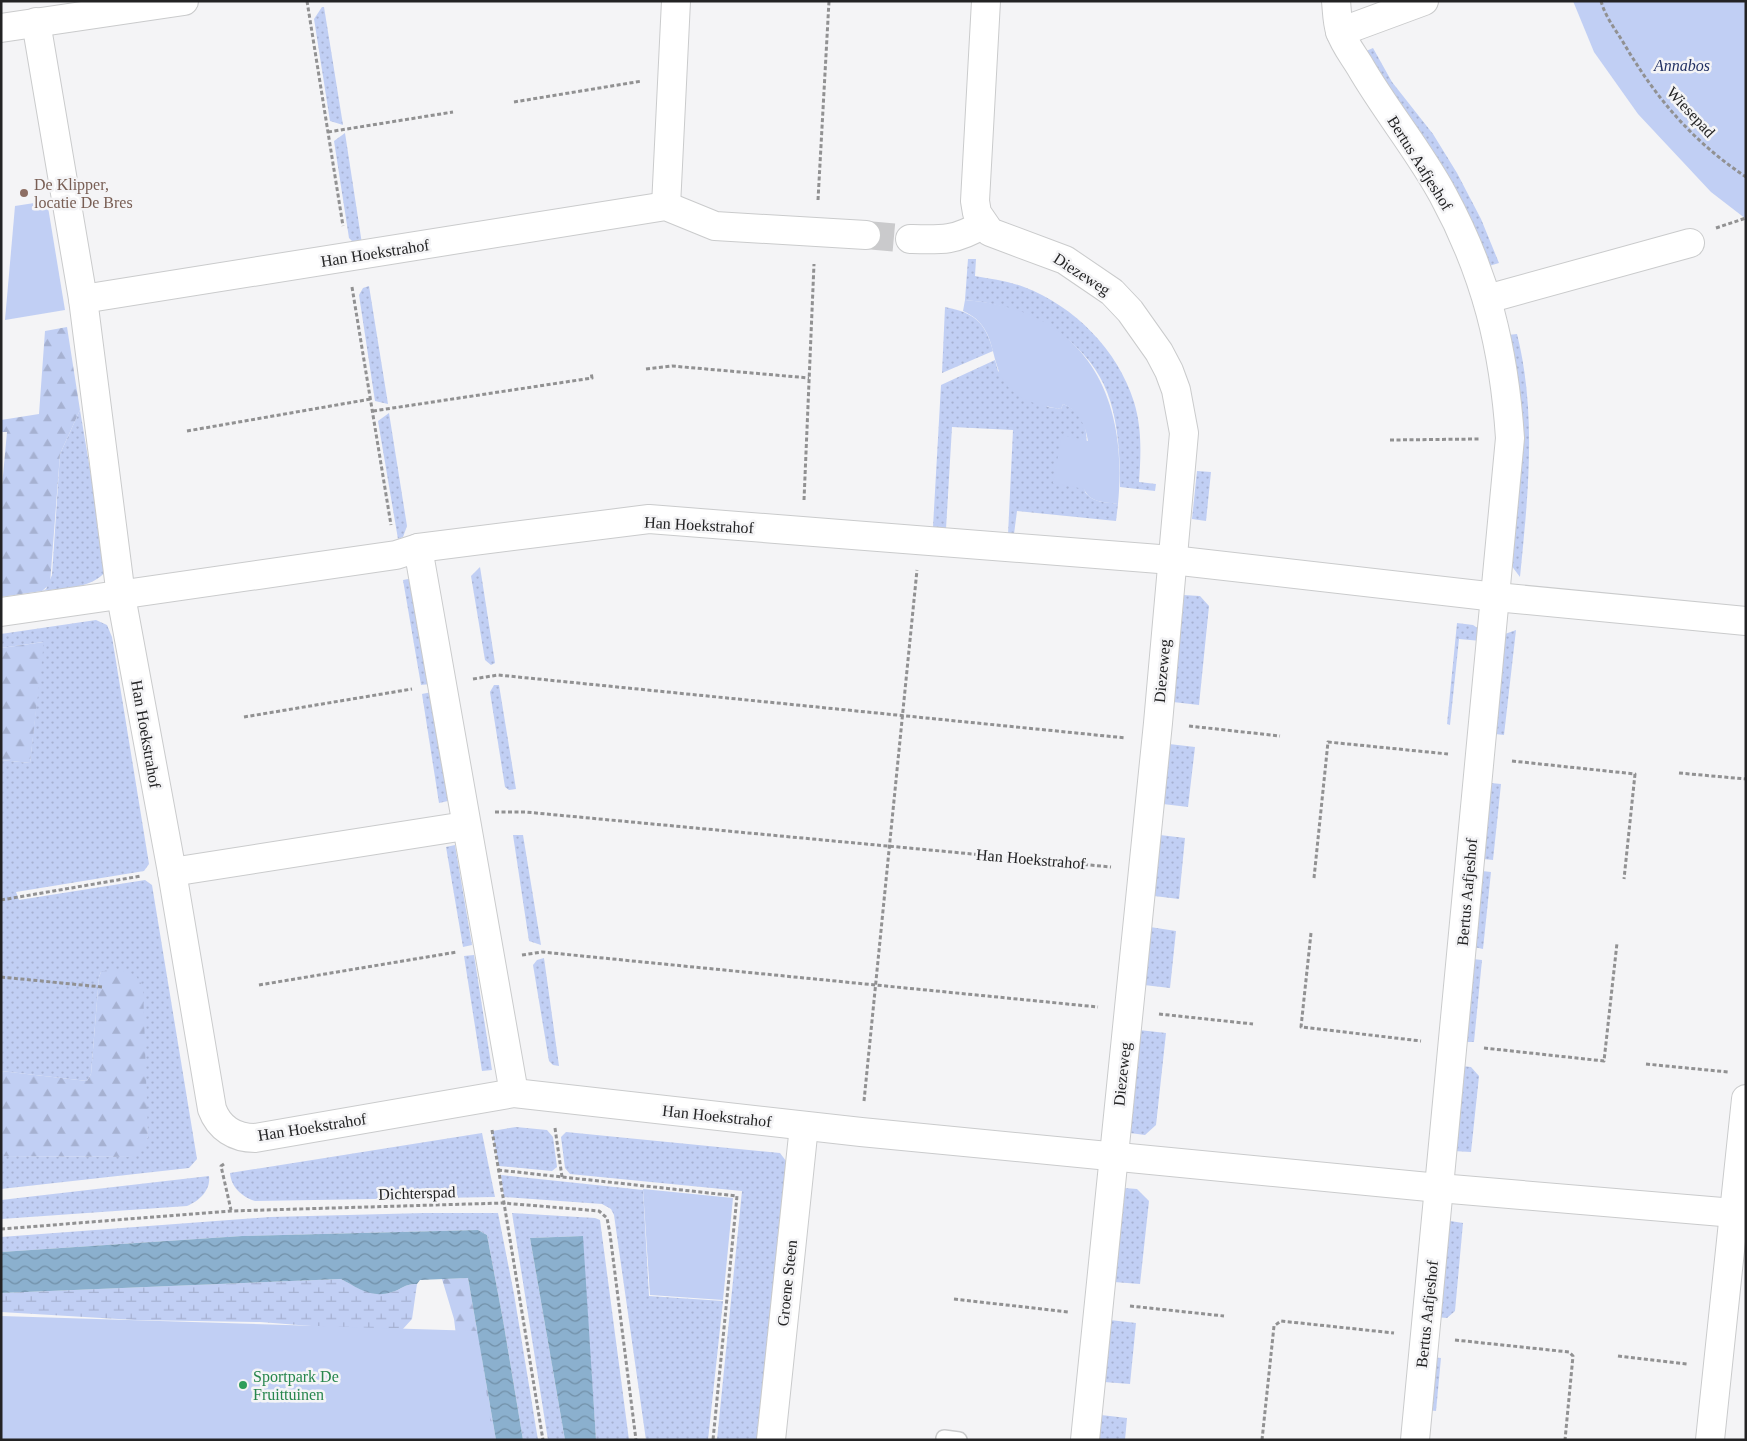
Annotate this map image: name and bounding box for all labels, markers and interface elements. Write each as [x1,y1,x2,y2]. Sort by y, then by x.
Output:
park label: Annabos [1653,57,1710,74]
street label: Wiesepad [1663,83,1719,141]
street label: Bertus Aafjeshof [1383,113,1456,214]
place label: De Klipper, locatie De Bres [34,176,133,211]
marker: De Klipper, locatie De Bres [18,187,30,199]
street label: Han Hoekstrahof [319,236,431,270]
street label: Diezeweg [1050,249,1113,299]
street label: Han Hoekstrahof [644,514,755,536]
street label: Diezeweg [1151,638,1174,704]
street label: Han Hoekstrahof [128,678,164,790]
street label: Bertus Aafjeshof [1454,837,1481,947]
street label: Han Hoekstrahof [976,846,1087,872]
street label: Diezeweg [1110,1041,1135,1107]
street label: Han Hoekstrahof [662,1102,773,1130]
street label: Han Hoekstrahof [256,1110,368,1144]
street label: Dichterspad [378,1183,456,1204]
street label: Groene Steen [774,1239,800,1327]
street label: Bertus Aafjeshof [1413,1259,1442,1369]
place label: Sportpark De Fruittuinen [253,1368,339,1403]
marker: Sportpark De Fruittuinen [237,1379,249,1391]

